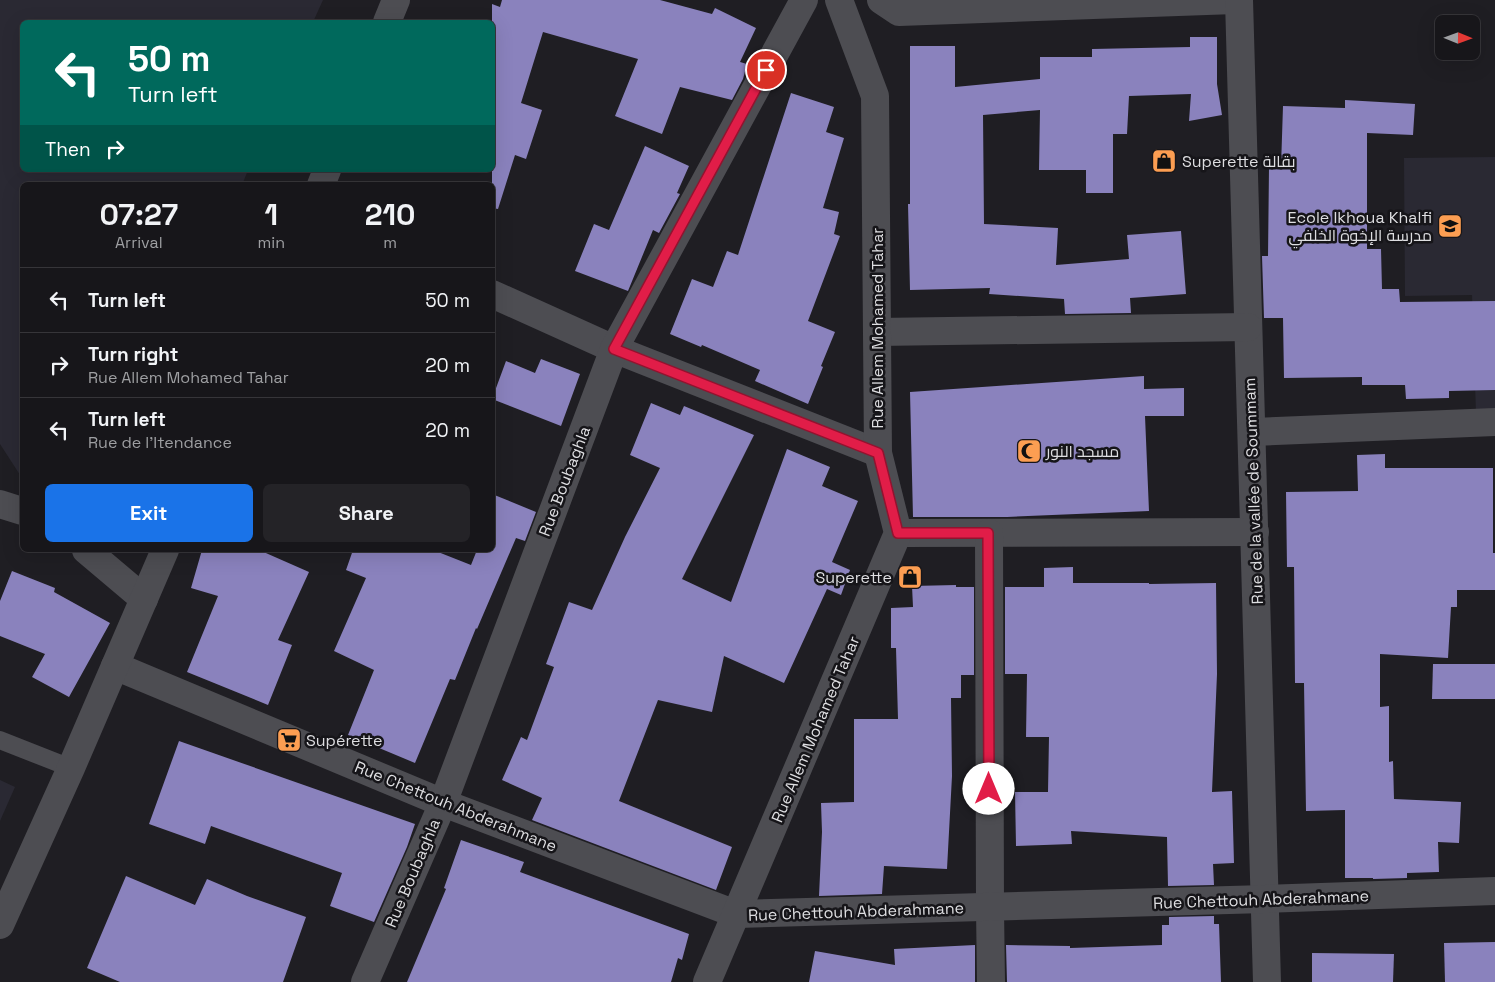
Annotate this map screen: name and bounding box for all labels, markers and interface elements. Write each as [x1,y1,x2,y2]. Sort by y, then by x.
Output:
north arrow [1435,15,1480,60]
map controls [1435,15,1480,60]
text: 50 m [128,37,210,81]
icon: left [45,40,110,105]
pin [745,49,787,91]
icon: arrive [752,56,780,84]
text: Turn left [128,80,218,108]
icon: right [101,135,129,163]
text: Then [45,137,91,162]
shop icon: Superette بقالة [1151,148,1177,174]
place label: Superette بقالة [1182,151,1296,172]
text: 07:27 [100,195,178,234]
text: 1 [265,195,278,234]
text: 210 [365,195,415,234]
place label: Ecole Ikhoua Khalfi مدرسة الإخوة الخلفي [1287,207,1432,249]
school or university icon: Ecole Ikhoua Khalfi مدرسة الإخوة الخلفي [1437,213,1463,239]
street label: Rue Allem Mohamed Tahar [867,228,888,428]
text: Arrival [115,232,163,253]
text: min [258,232,285,253]
text: m [383,232,397,253]
icon: left [45,286,73,314]
text: Turn left [88,288,166,313]
text: 50 m [425,288,470,313]
text: Turn right [88,342,178,367]
icon: right [45,351,73,379]
text: 20 m [425,353,470,378]
text: Rue Allem Mohamed Tahar [88,367,289,388]
street label: Rue de la vallée de Soummam [1239,377,1268,605]
text: Turn left [88,407,166,432]
icon: left [45,416,73,444]
text: 20 m [425,418,470,443]
street label: Rue Boubaghla [534,423,595,539]
text: Rue de l'Itendance [88,432,232,453]
mosque icon: مسجد النور [1016,438,1042,464]
place label: مسجد النور [1045,441,1119,462]
button: Exit [45,484,253,542]
button: Share [263,484,470,542]
shop icon: Superette [897,564,923,590]
place label: Superette [815,567,892,588]
street label: Rue Allem Mohamed Tahar [767,633,864,826]
supermarket icon: Supérette [276,727,302,753]
place label: Supérette [306,730,383,751]
street label: Rue Chettouh Abderahmane [352,756,560,857]
position arrow [962,762,1014,814]
street label: Rue Boubaghla [380,816,445,931]
street label: Rue Chettouh Abderahmane [1153,885,1369,914]
street label: Rue Chettouh Abderahmane [748,897,964,926]

